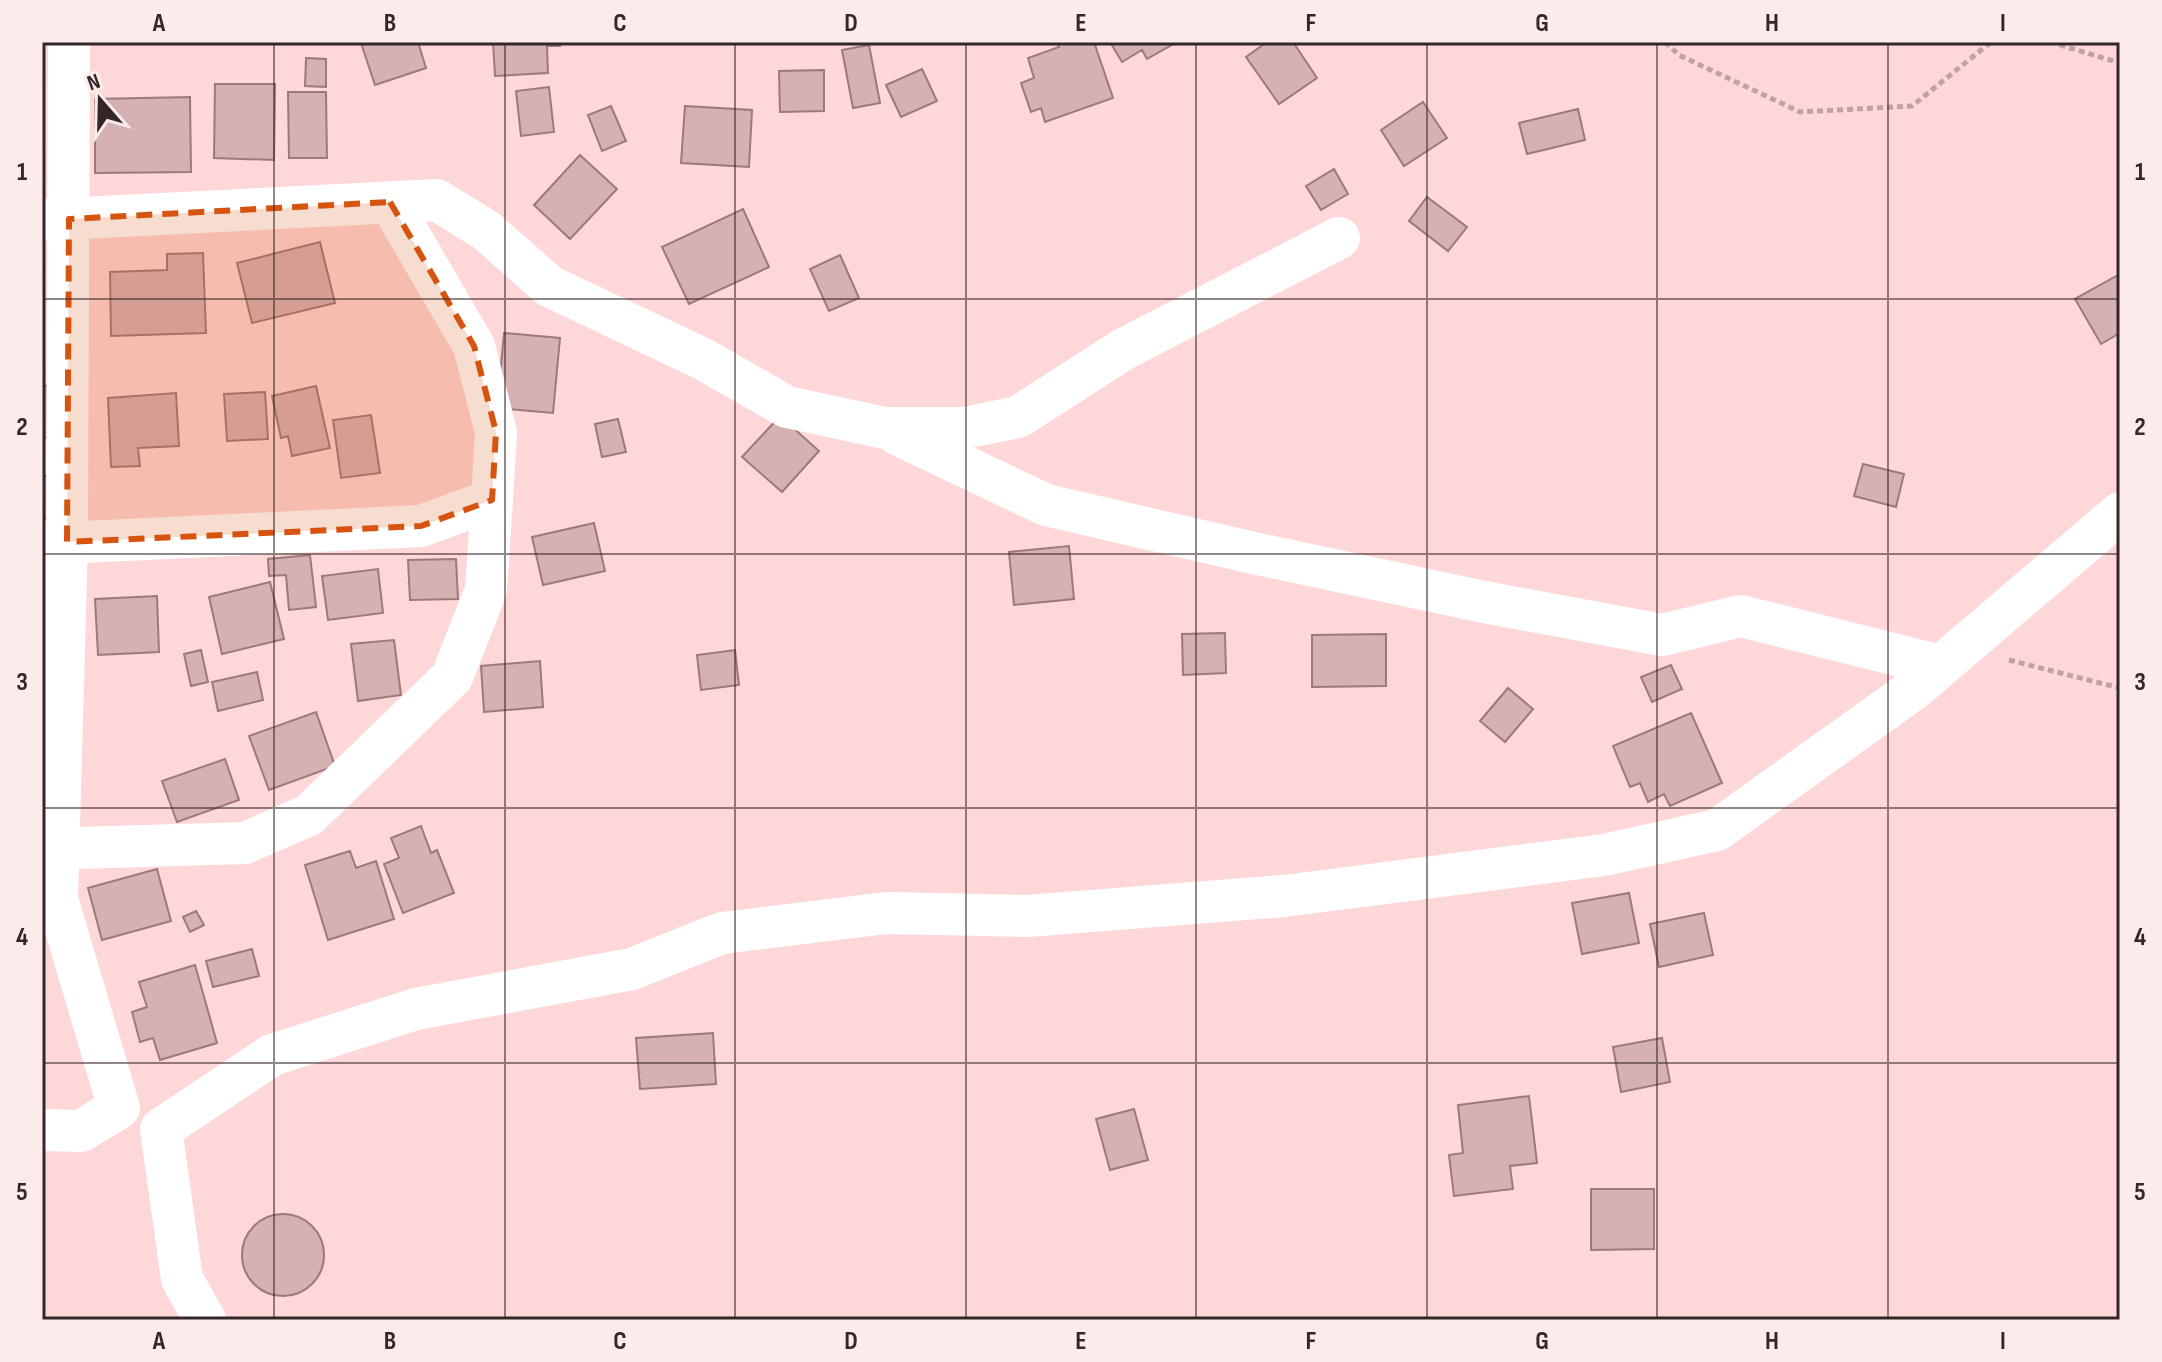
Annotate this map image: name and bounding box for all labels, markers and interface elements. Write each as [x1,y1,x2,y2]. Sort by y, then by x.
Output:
text: A [152,8,166,39]
text: B [384,8,396,39]
text: C [613,8,627,39]
text: D [844,8,858,39]
text: E [1075,8,1087,39]
text: F [1306,8,1317,39]
text: G [1535,8,1549,39]
text: H [1765,8,1779,39]
text: I [2000,8,2006,39]
north arrow [60,60,140,140]
text: N [84,68,104,97]
text: 1 [17,157,27,188]
text: 1 [2135,157,2145,188]
text: 2 [16,412,28,443]
text: 2 [2134,412,2146,443]
text: 3 [16,667,28,698]
text: 3 [2134,667,2146,698]
text: 4 [16,922,28,953]
text: 4 [2134,922,2146,953]
text: 5 [16,1177,28,1208]
text: 5 [2134,1177,2146,1208]
text: A [152,1326,166,1357]
text: B [384,1326,396,1357]
text: C [613,1326,627,1357]
text: D [844,1326,858,1357]
text: E [1075,1326,1087,1357]
text: F [1306,1326,1317,1357]
text: G [1535,1326,1549,1357]
text: H [1765,1326,1779,1357]
text: I [2000,1326,2006,1357]

